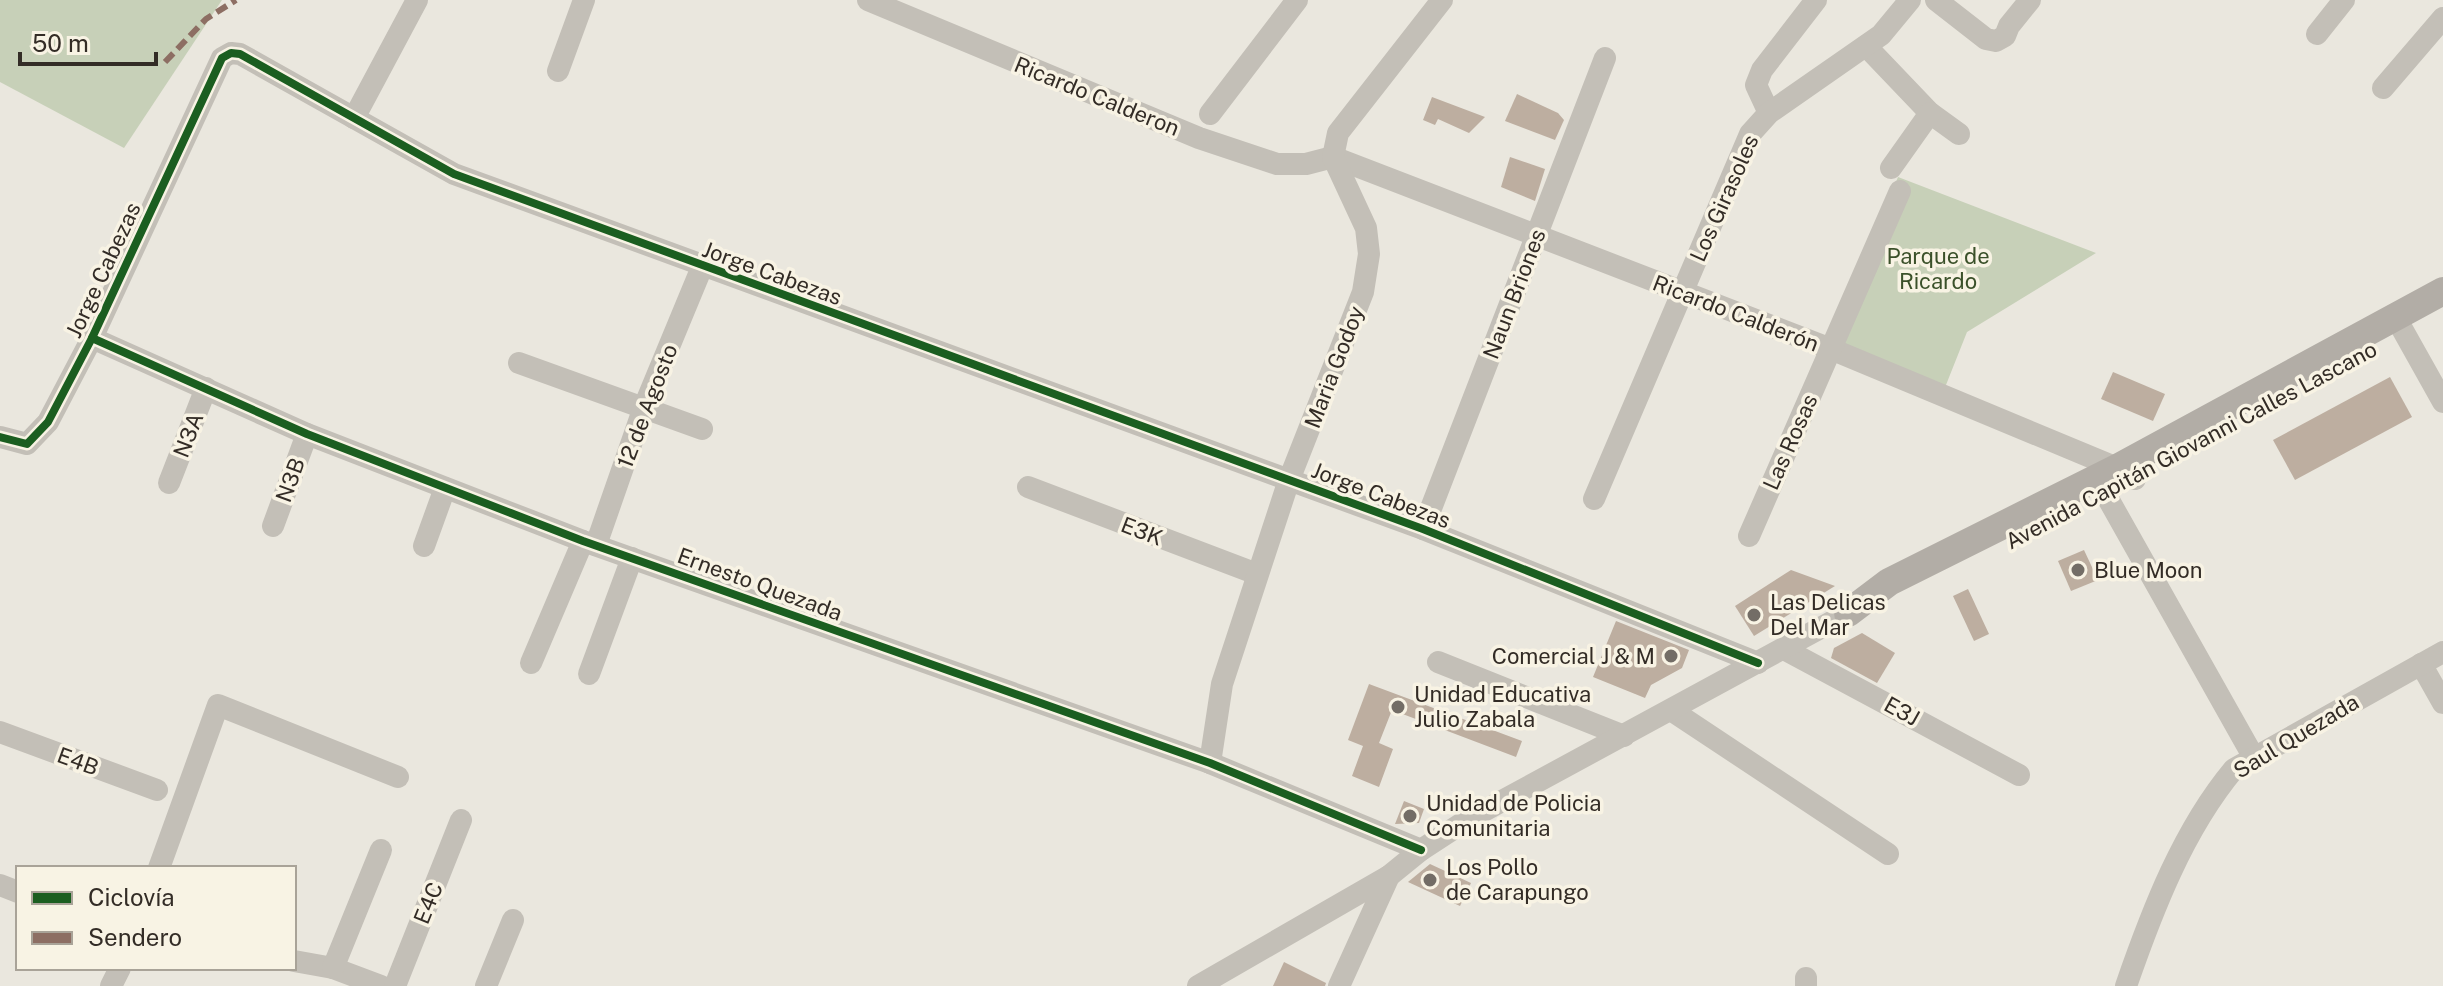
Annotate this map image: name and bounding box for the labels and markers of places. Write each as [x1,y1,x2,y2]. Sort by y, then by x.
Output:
place label: Blue Moon [2094,557,2202,583]
marker: Blue Moon [2069,561,2087,579]
place label: Las Delicas Del Mar [1770,589,1886,640]
marker: Las Delicas Del Mar [1745,606,1763,624]
place label: Comercial J & M [1492,643,1655,669]
marker: Comercial J & M [1662,647,1680,665]
place label: Unidad Educativa Julio Zabala [1414,681,1591,732]
marker: Unidad Educativa Julio Zabala [1389,698,1407,716]
place label: Unidad de Policia Comunitaria [1426,790,1602,841]
marker: Unidad de Policia Comunitaria [1401,807,1419,825]
place label: Los Pollo de Carapungo [1446,854,1589,905]
marker: Los Pollo de Carapungo [1421,871,1439,889]

